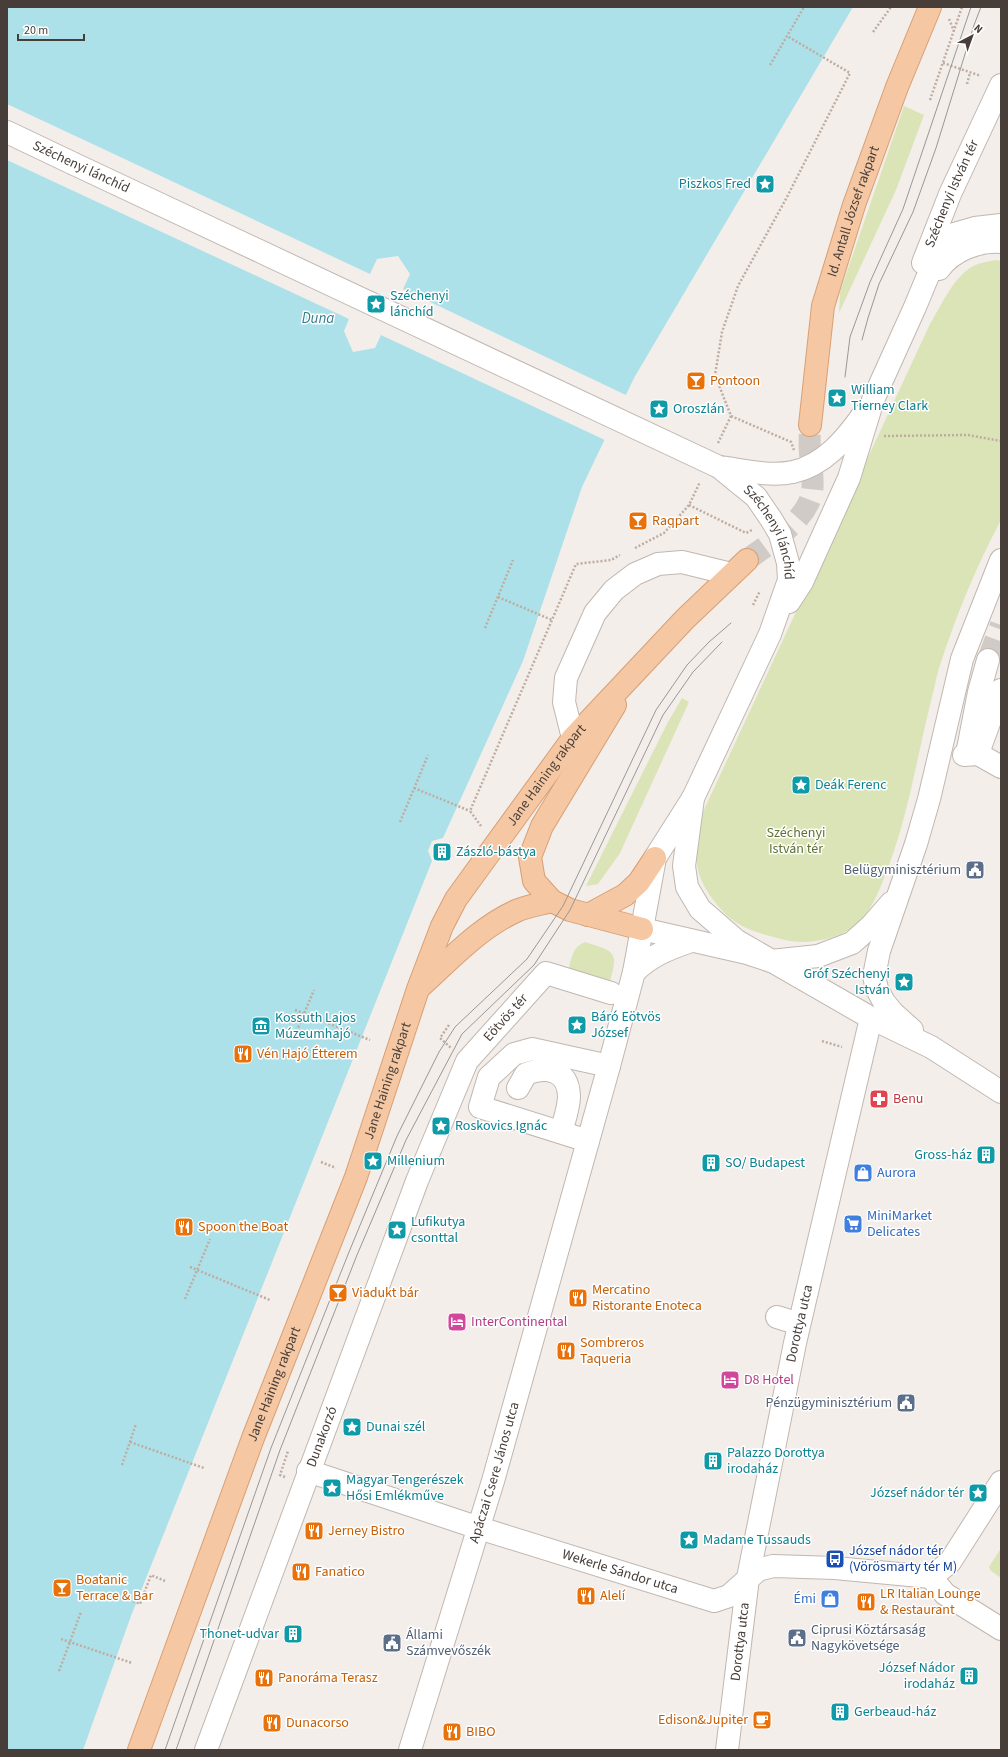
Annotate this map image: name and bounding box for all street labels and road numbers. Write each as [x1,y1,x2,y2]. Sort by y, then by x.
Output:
street label: Széchenyi lánchíd [29,136,133,198]
street label: Széchenyi István tér [920,136,984,251]
street label: Id. Antall József rakpart [822,143,885,280]
street label: Széchenyi lánchíd [739,480,799,580]
street label: Jane Haining rakpart [502,720,591,830]
street label: Eötvös tér [479,989,533,1046]
street label: Jane Haining rakpart [359,1019,416,1142]
street label: Dorottya utca [781,1283,818,1364]
street label: Jane Haining rakpart [242,1323,306,1445]
street label: Apáczai Csere János utca [464,1400,525,1546]
street label: Dunakorzó [302,1404,343,1470]
street label: Wekerle Sándor utca [560,1544,681,1599]
street label: Dorottya utca [725,1601,755,1682]

